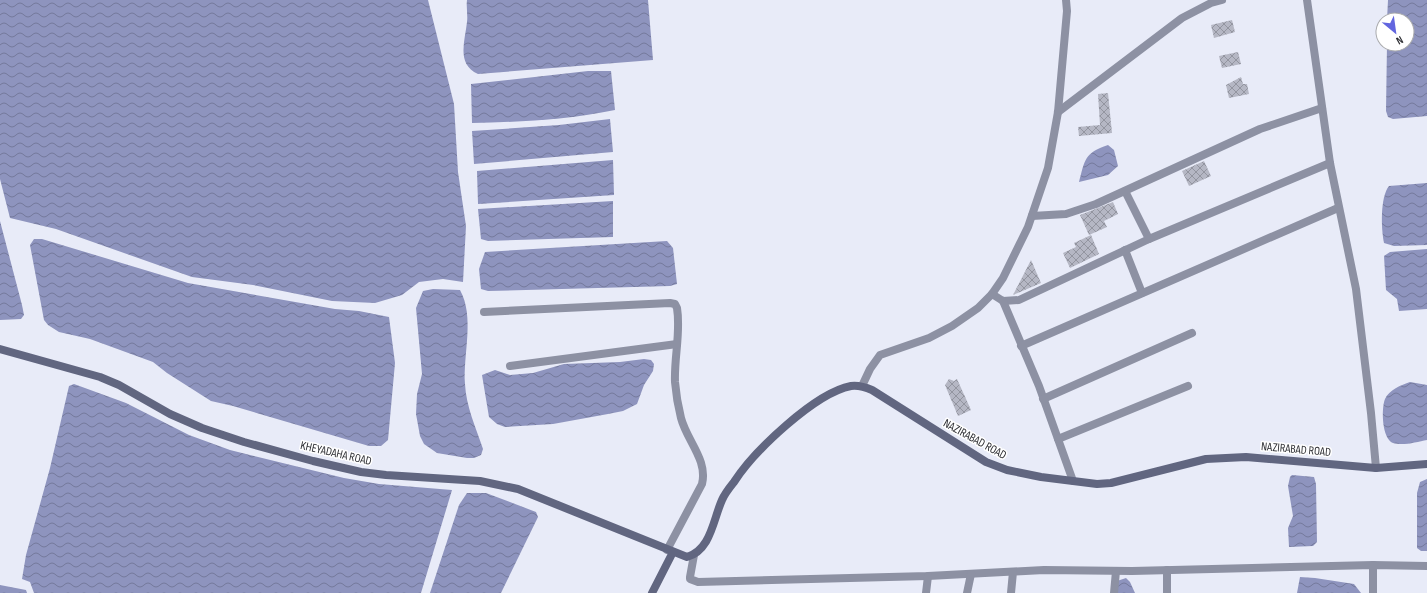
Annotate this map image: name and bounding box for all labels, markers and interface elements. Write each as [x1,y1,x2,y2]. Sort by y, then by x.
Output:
north arrow [1375,12,1415,52]
text: N [1394,33,1405,47]
street label: NAZIRABAD ROAD [940,416,1009,463]
street label: KHEYADAHA ROAD [299,438,373,469]
street label: NAZIRABAD ROAD [1260,439,1332,460]

